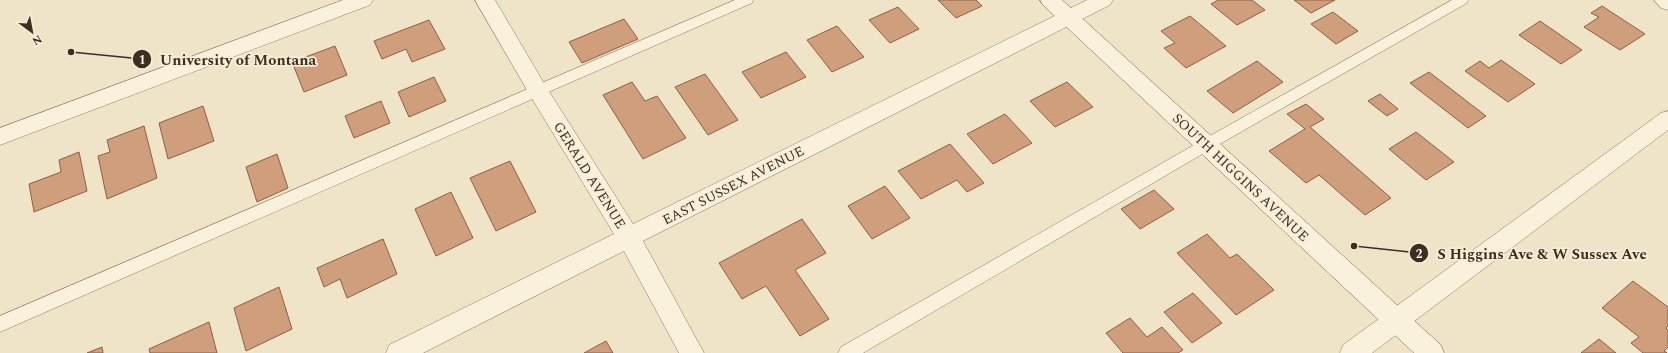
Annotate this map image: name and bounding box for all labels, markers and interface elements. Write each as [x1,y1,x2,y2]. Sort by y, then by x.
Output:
north arrow [12,12,52,52]
text: N [29,30,45,50]
callout: University of Montana [132,46,324,73]
text: University of Montana [160,49,316,72]
text: 1 [139,51,145,70]
street label: SOUTH HIGGINS AVENUE [1168,108,1314,247]
street label: GERALD AVENUE [548,118,631,233]
street label: EAST SUSSEX AVENUE [659,140,808,230]
callout: S Higgins Ave & W Sussex Ave [1409,240,1655,267]
text: S Higgins Ave & W Sussex Ave [1437,243,1647,266]
text: 2 [1416,245,1423,264]

